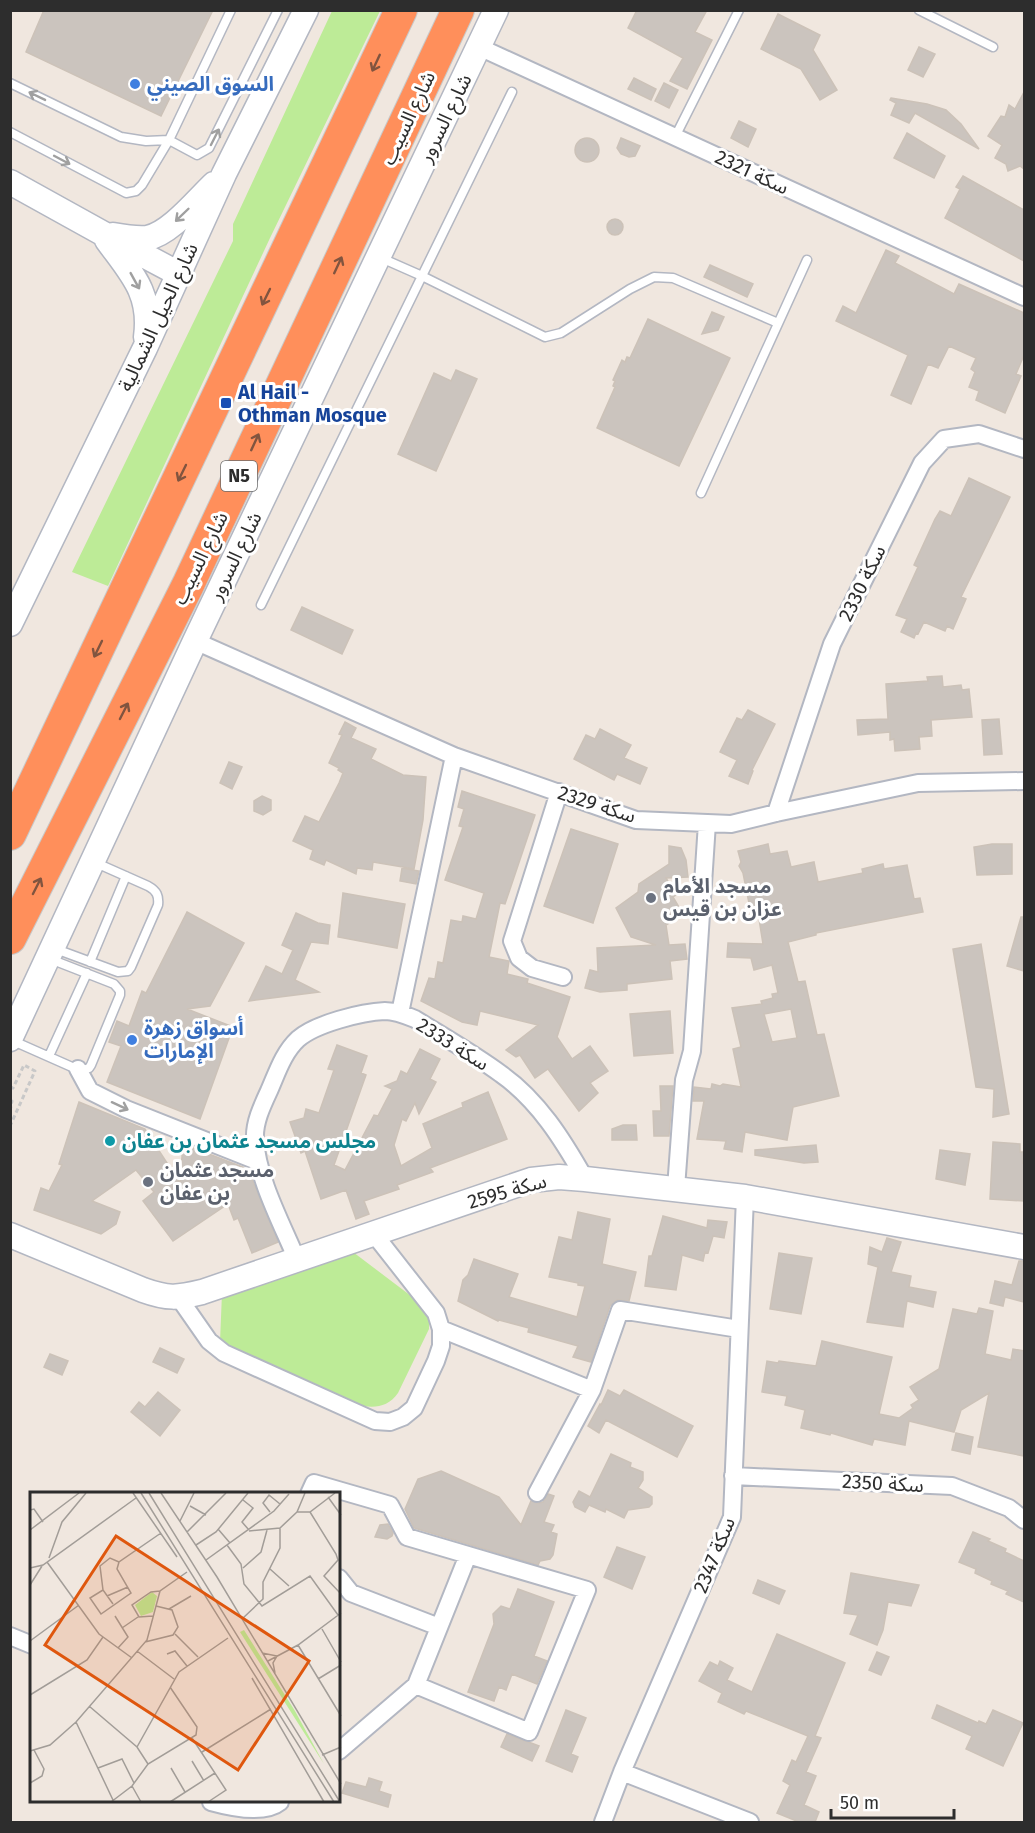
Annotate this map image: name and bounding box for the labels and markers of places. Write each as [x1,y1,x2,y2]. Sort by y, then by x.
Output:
place label: السوق الصيني [147,72,274,101]
marker: السوق الصيني [128,77,142,91]
place label: Al Hail - Othman Mosque [237,380,387,427]
marker: Al Hail - Othman Mosque [219,396,233,410]
place label: مسجد الأمام عزان بن قيس [663,874,782,921]
marker: مسجد الأمام عزان بن قيس [644,891,658,905]
place label: أسواق زهرة الإمارات [144,1015,244,1065]
marker: أسواق زهرة الإمارات [125,1033,139,1047]
place label: مجلس مسجد عثمان بن عفان [122,1129,376,1153]
marker: مجلس مسجد عثمان بن عفان [103,1134,117,1148]
place label: مسجد عثمان بن عفان [160,1158,274,1205]
marker: مسجد عثمان بن عفان [141,1175,155,1189]

